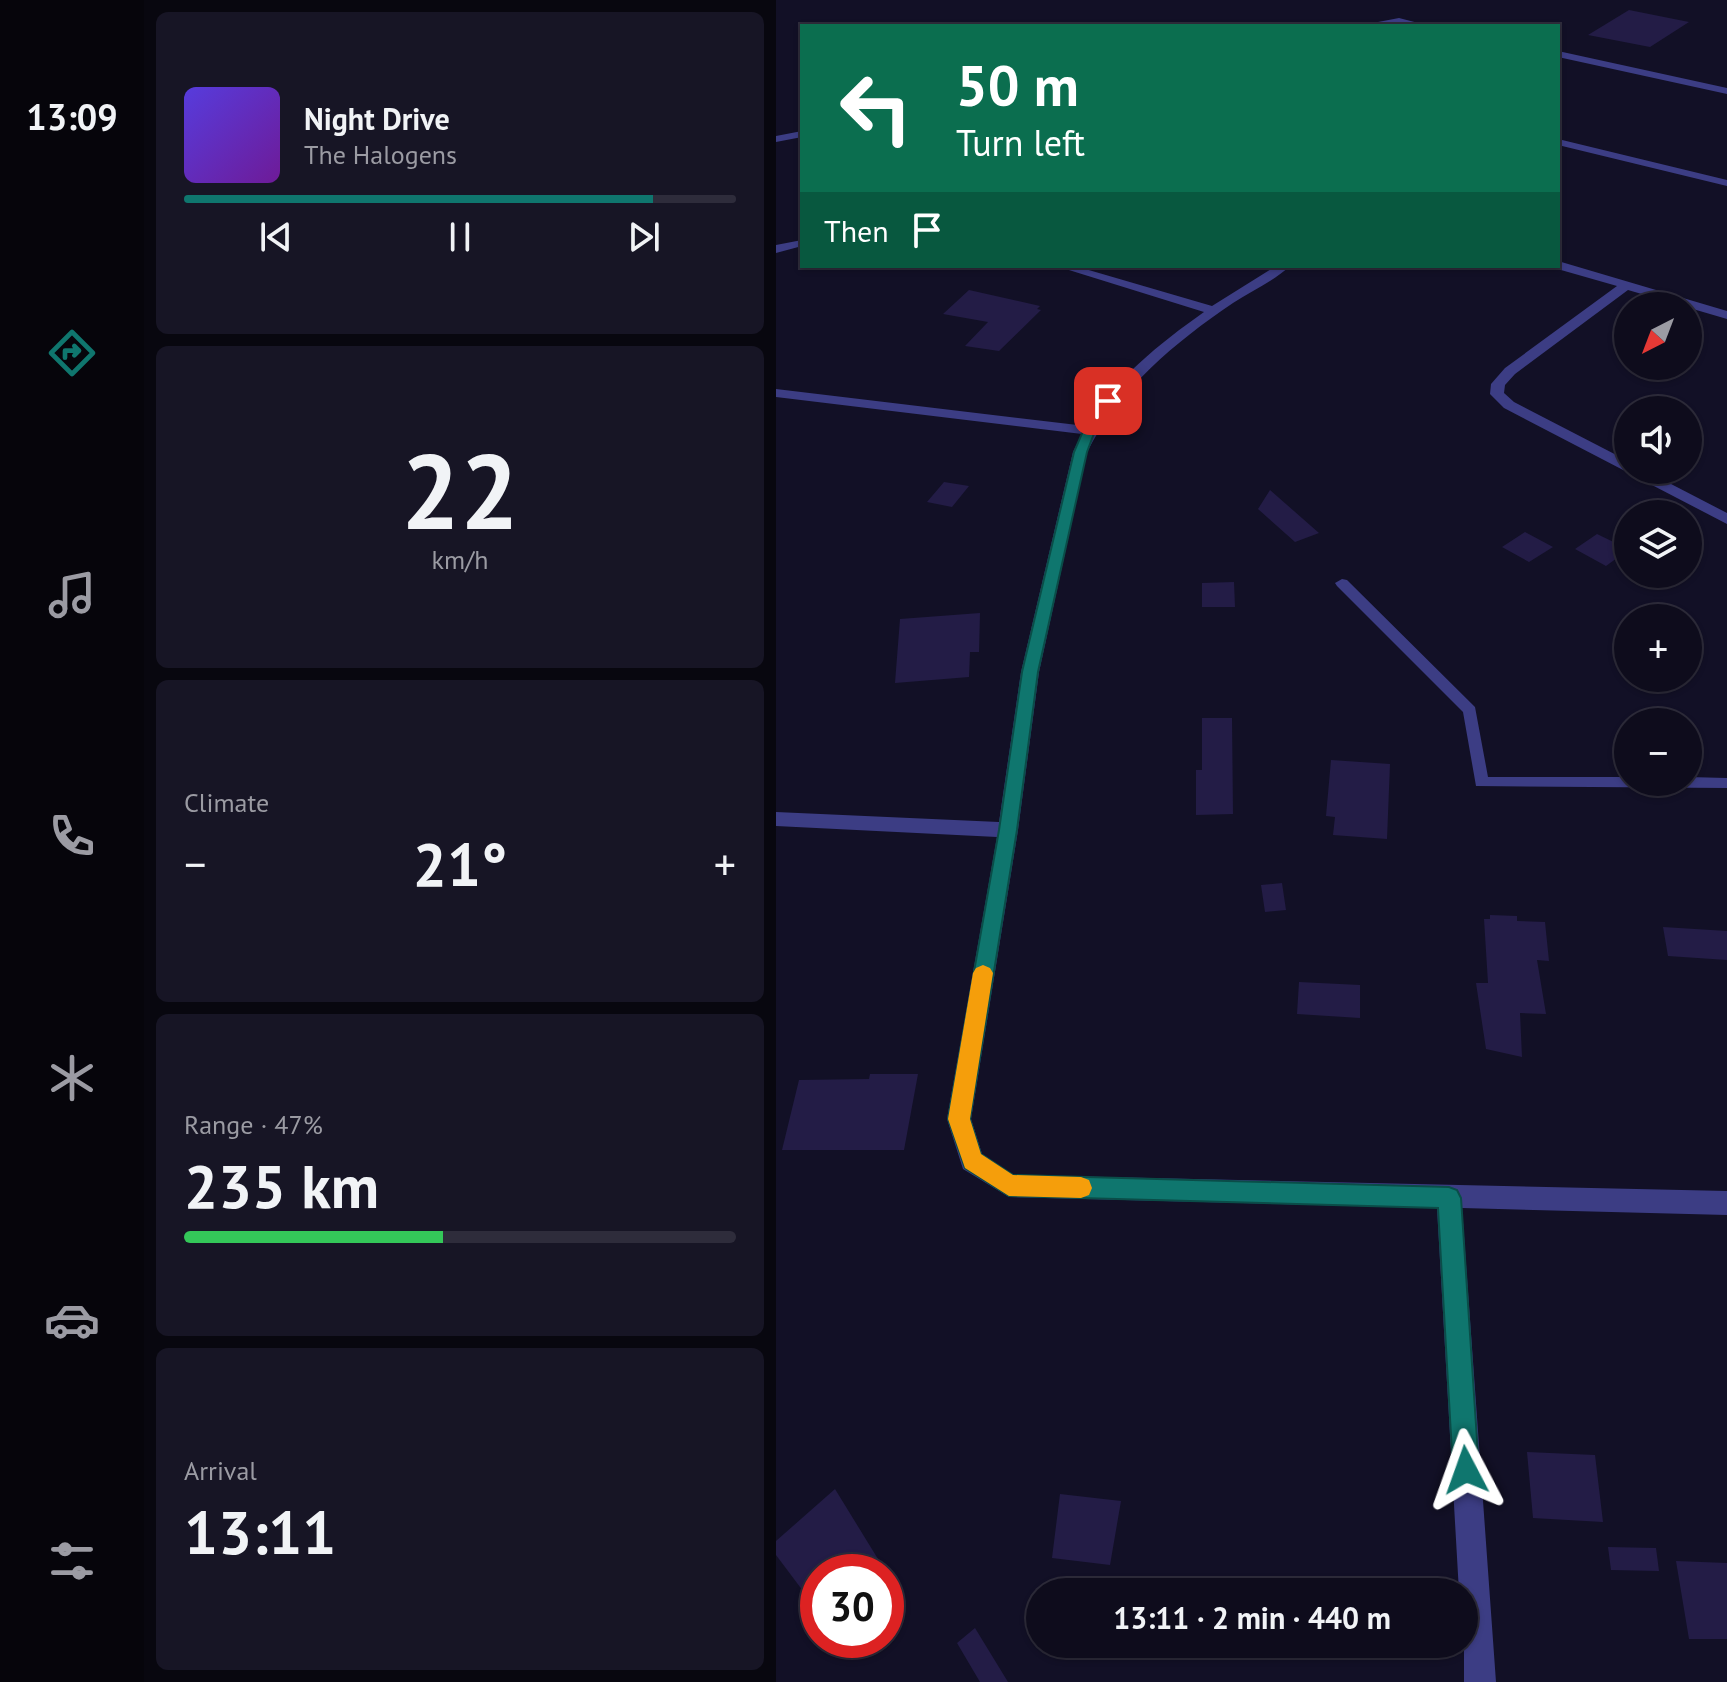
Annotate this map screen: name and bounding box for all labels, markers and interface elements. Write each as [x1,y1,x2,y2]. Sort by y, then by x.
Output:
text: 50 m [956,49,1079,121]
icon: left [824,56,928,160]
text: 13:09 [26,93,118,140]
text: Night Drive [304,99,450,138]
text: Turn left [956,119,1085,166]
text: The Halogens [304,138,457,171]
icon: arrive [905,208,949,252]
text: Then [824,211,889,250]
icon: previous [254,215,298,259]
icon: pause [438,215,482,259]
icon: next [622,215,666,259]
north arrow [1614,292,1702,380]
map controls [1614,292,1702,796]
icon: directions [44,325,100,381]
pin [1074,367,1142,435]
icon: arrive [1086,379,1130,423]
button: sound [1614,396,1702,484]
text: 22 [401,423,519,558]
button: layers [1614,500,1702,588]
text: km/h [432,543,489,576]
icon: music [44,567,100,623]
button: + [1614,604,1702,692]
button: − [1614,708,1702,796]
text: Climate [184,786,269,819]
icon: phone [44,808,100,864]
text: 21° [413,825,507,903]
text: − [184,835,206,892]
text: + [714,835,736,892]
icon: climate [44,1050,100,1106]
text: Range · 47% [184,1108,323,1141]
text: 235 km [184,1147,379,1225]
icon: car [44,1292,100,1348]
position arrow [1424,1428,1508,1512]
text: Arrival [184,1454,257,1487]
text: 13:11 [184,1493,336,1571]
icon: filters [44,1533,100,1589]
speed limit sign: 30 [800,1554,904,1658]
text: 13:11 · 2 min · 440 m [1113,1598,1391,1637]

